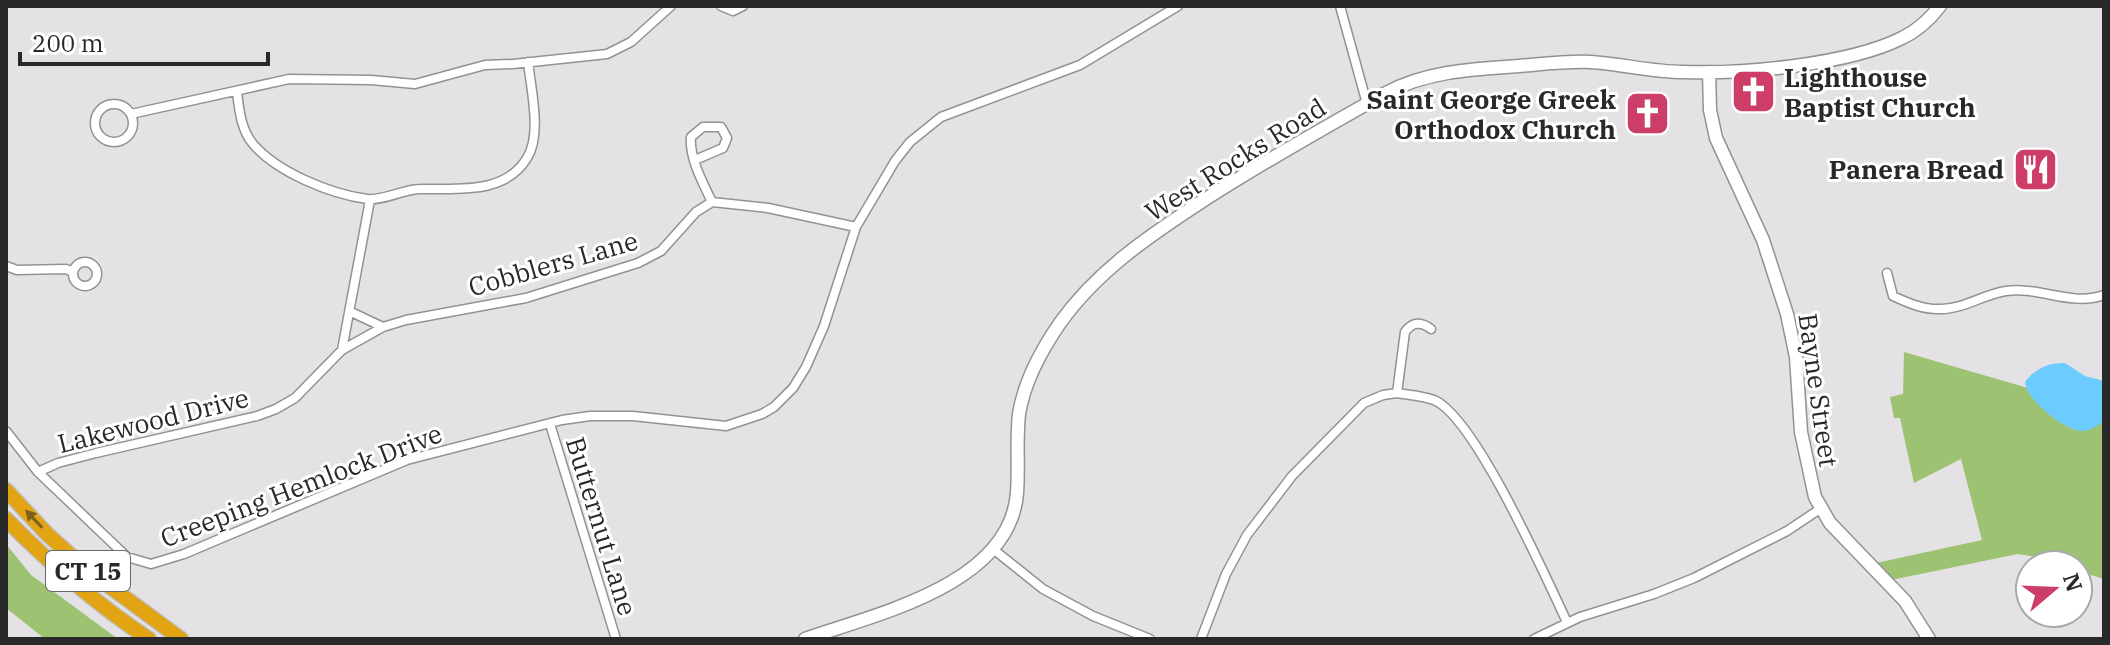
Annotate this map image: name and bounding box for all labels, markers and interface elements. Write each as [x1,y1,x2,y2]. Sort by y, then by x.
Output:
scale bar [20,16,268,66]
text: 200 m [32,27,104,59]
place label: Lighthouse Baptist Church [1784,60,1976,124]
church icon: Lighthouse Baptist Church [1729,68,1777,116]
place label: Saint George Greek Orthodox Church [1367,82,1617,146]
street label: West Rocks Road [1138,90,1332,228]
church icon: Saint George Greek Orthodox Church [1623,90,1671,138]
restaurant icon: Panera Bread [2011,145,2059,193]
place label: Panera Bread [1829,152,2004,186]
street label: Cobblers Lane [464,223,642,303]
street label: Bayne Street [1791,311,1847,469]
street label: Lakewood Drive [54,380,252,460]
street label: Creeping Hemlock Drive [155,416,447,554]
street label: Butternut Lane [559,433,645,619]
one-way arrow [25,510,43,529]
north arrow [2014,549,2094,629]
road number: CT 15 [46,551,130,591]
text: N [2057,569,2090,595]

